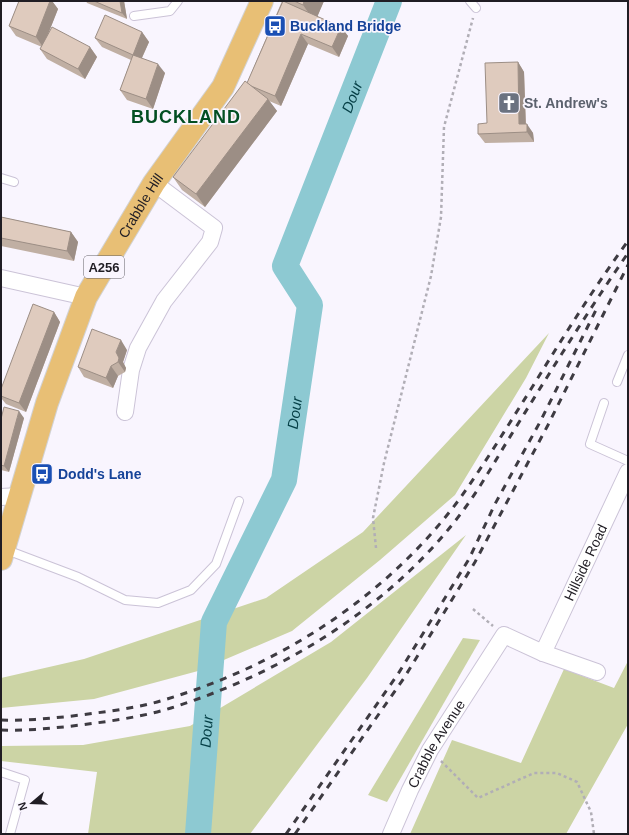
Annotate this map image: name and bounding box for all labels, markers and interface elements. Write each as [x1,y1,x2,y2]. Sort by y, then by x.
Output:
bus stop icon: Buckland Bridge [262,13,288,39]
place label: Buckland Bridge [290,18,401,34]
water label: Dour [338,78,366,115]
church icon: St. Andrew's [496,90,522,116]
place label: St. Andrew's [524,95,608,111]
district label: BUCKLAND [131,107,241,127]
street label: Crabble Hill [115,170,166,241]
road number: A256 [84,256,124,278]
water label: Dour [283,394,305,430]
bus stop icon: Dodd's Lane [29,461,55,487]
place label: Dodd's Lane [58,466,142,482]
street label: Hillside Road [561,522,610,603]
street label: Crabble Avenue [404,697,468,791]
water label: Dour [196,713,216,748]
north arrow [12,783,52,823]
text: N [16,800,30,812]

